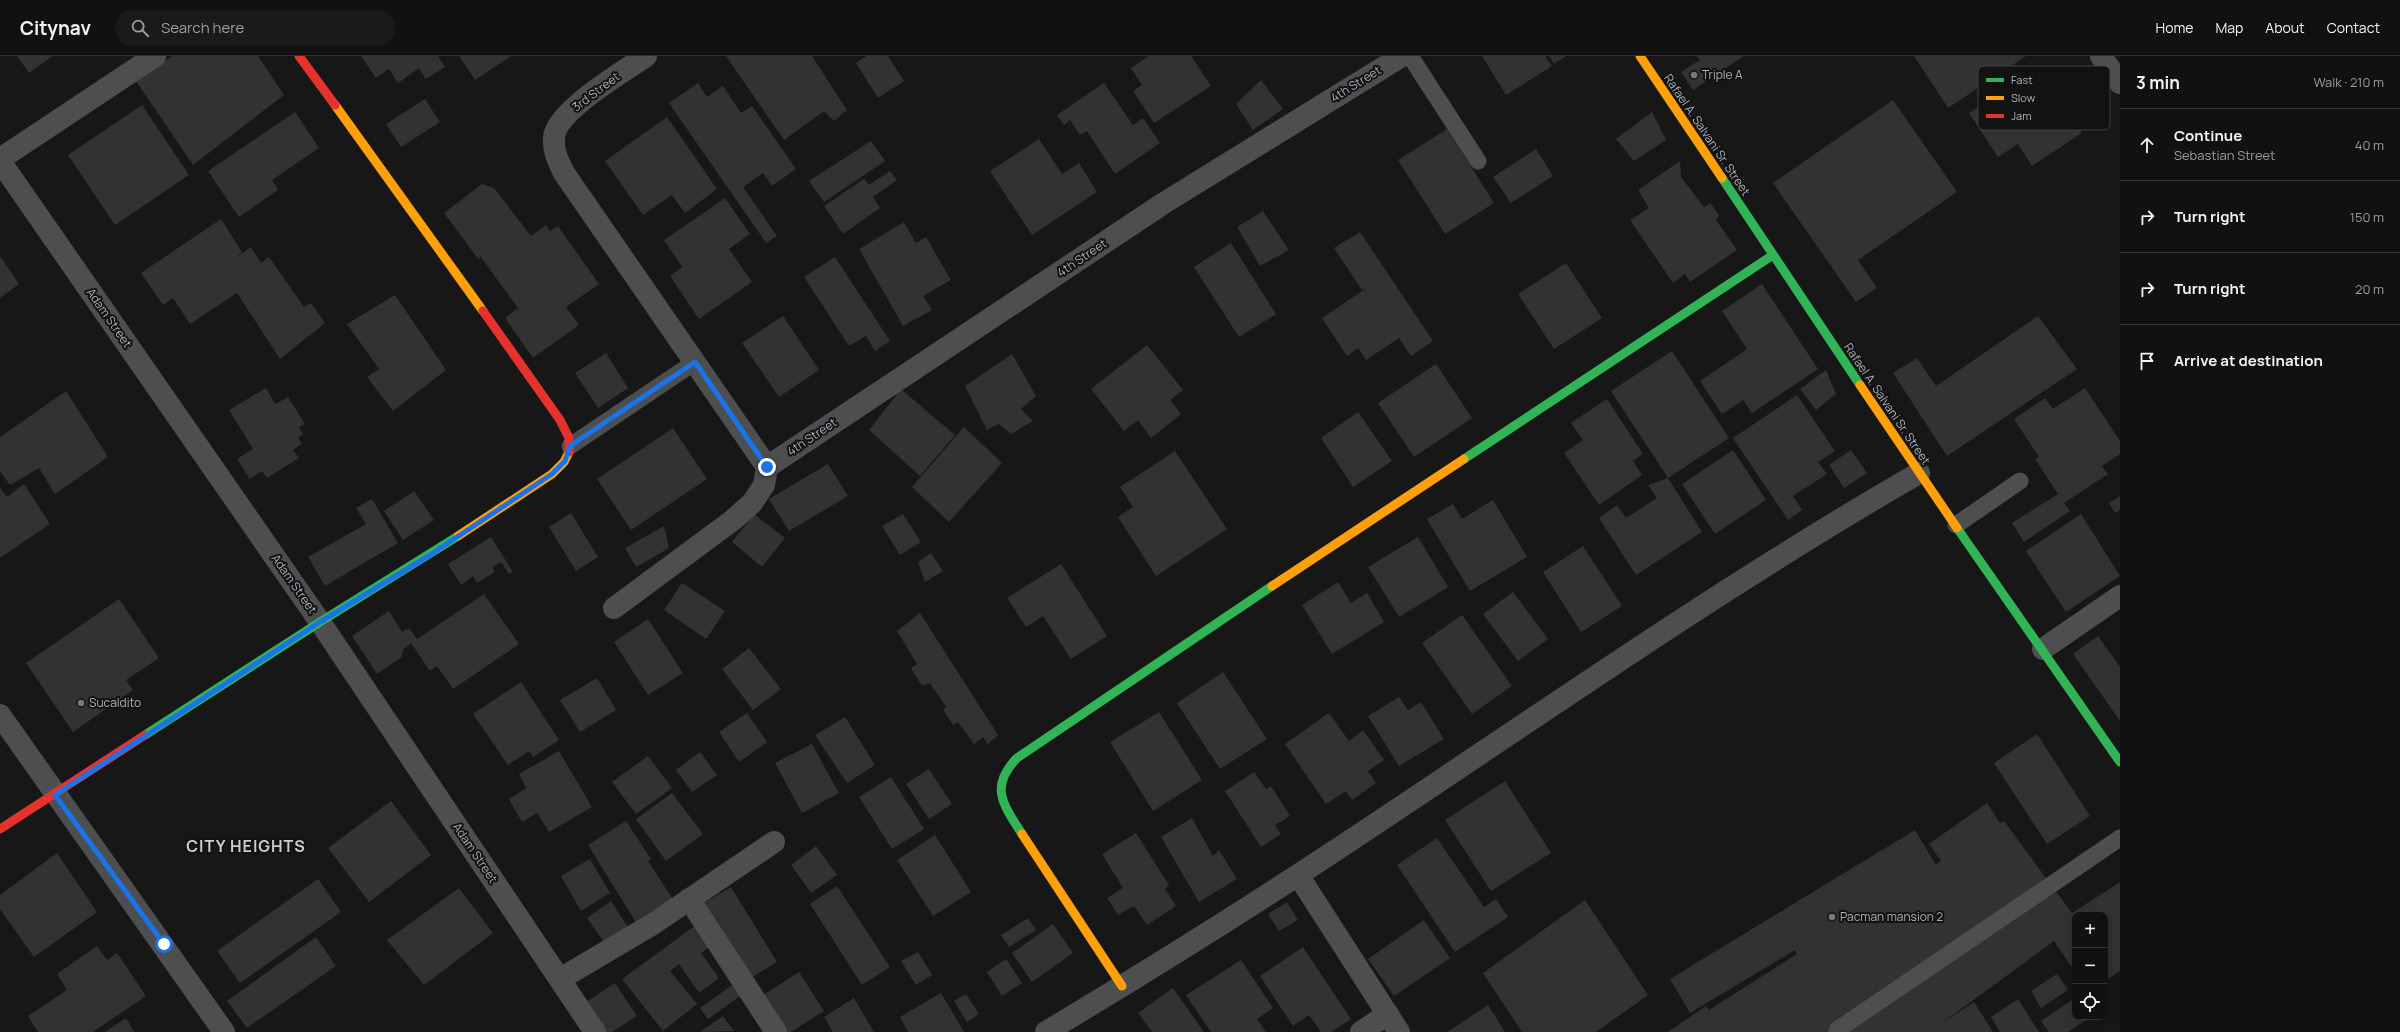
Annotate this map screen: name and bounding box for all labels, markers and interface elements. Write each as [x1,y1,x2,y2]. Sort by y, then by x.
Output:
search box [115,10,395,46]
text: Citynav [20,15,91,41]
icon: search [129,17,151,39]
text: Search here [161,17,244,38]
text: Home [2156,18,2193,37]
text: Map [2215,18,2243,37]
text: About [2265,18,2305,37]
text: Contact [2327,18,2380,37]
street label: 4th Street [1327,61,1384,106]
place label: Triple A [1702,66,1743,83]
legend [1978,66,2110,130]
street label: 3rd Street [568,68,623,115]
marker: Triple A [1689,70,1699,80]
street label: Rafael A. Salvani Sr. Street [1660,71,1755,199]
text: 3 min [2136,71,2180,94]
text: Fast [2011,72,2033,87]
text: Walk · 210 m [2314,73,2384,91]
text: Slow [2011,90,2036,105]
text: Jam [2011,108,2032,123]
text: Continue [2174,125,2242,146]
icon: ahead [2136,134,2158,156]
text: 40 m [2355,136,2384,154]
text: Sebastian Street [2174,146,2275,164]
icon: right [2136,206,2158,228]
text: Turn right [2174,206,2245,227]
text: 150 m [2350,208,2384,226]
street label: 4th Street [1053,235,1110,280]
icon: right [2136,278,2158,300]
text: Turn right [2174,278,2245,299]
text: 20 m [2355,280,2384,298]
street label: Adam Street [83,284,136,351]
street label: Rafael A. Salvani Sr. Street [1840,340,1935,468]
icon: arrive [2136,350,2158,372]
text: Arrive at destination [2174,350,2323,371]
street label: 4th Street [783,414,840,459]
route end [758,458,776,476]
street label: Adam Street [268,550,321,617]
place label: Sucaldito [89,694,141,711]
marker: Sucaldito [76,698,86,708]
street label: Adam Street [449,819,502,886]
district label: CITY HEIGHTS [186,835,306,857]
place label: Pacman mansion 2 [1840,908,1943,925]
marker: Pacman mansion 2 [1827,912,1837,922]
map controls [2072,912,2108,1020]
button: + [2072,912,2108,948]
route start [155,935,173,953]
button: − [2072,948,2108,984]
button: locate [2072,984,2108,1020]

